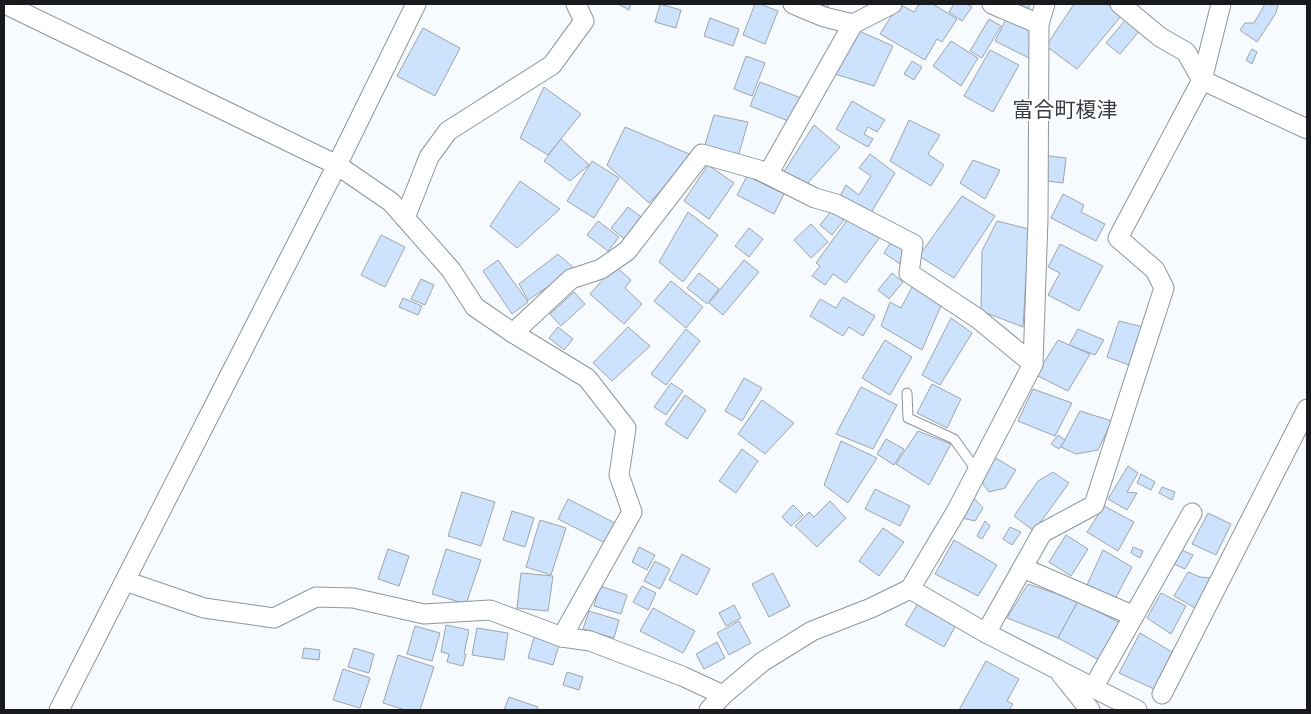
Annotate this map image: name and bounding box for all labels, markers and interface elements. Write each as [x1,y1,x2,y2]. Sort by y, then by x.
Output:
district label: 富合町榎津 [1013,99,1118,121]

